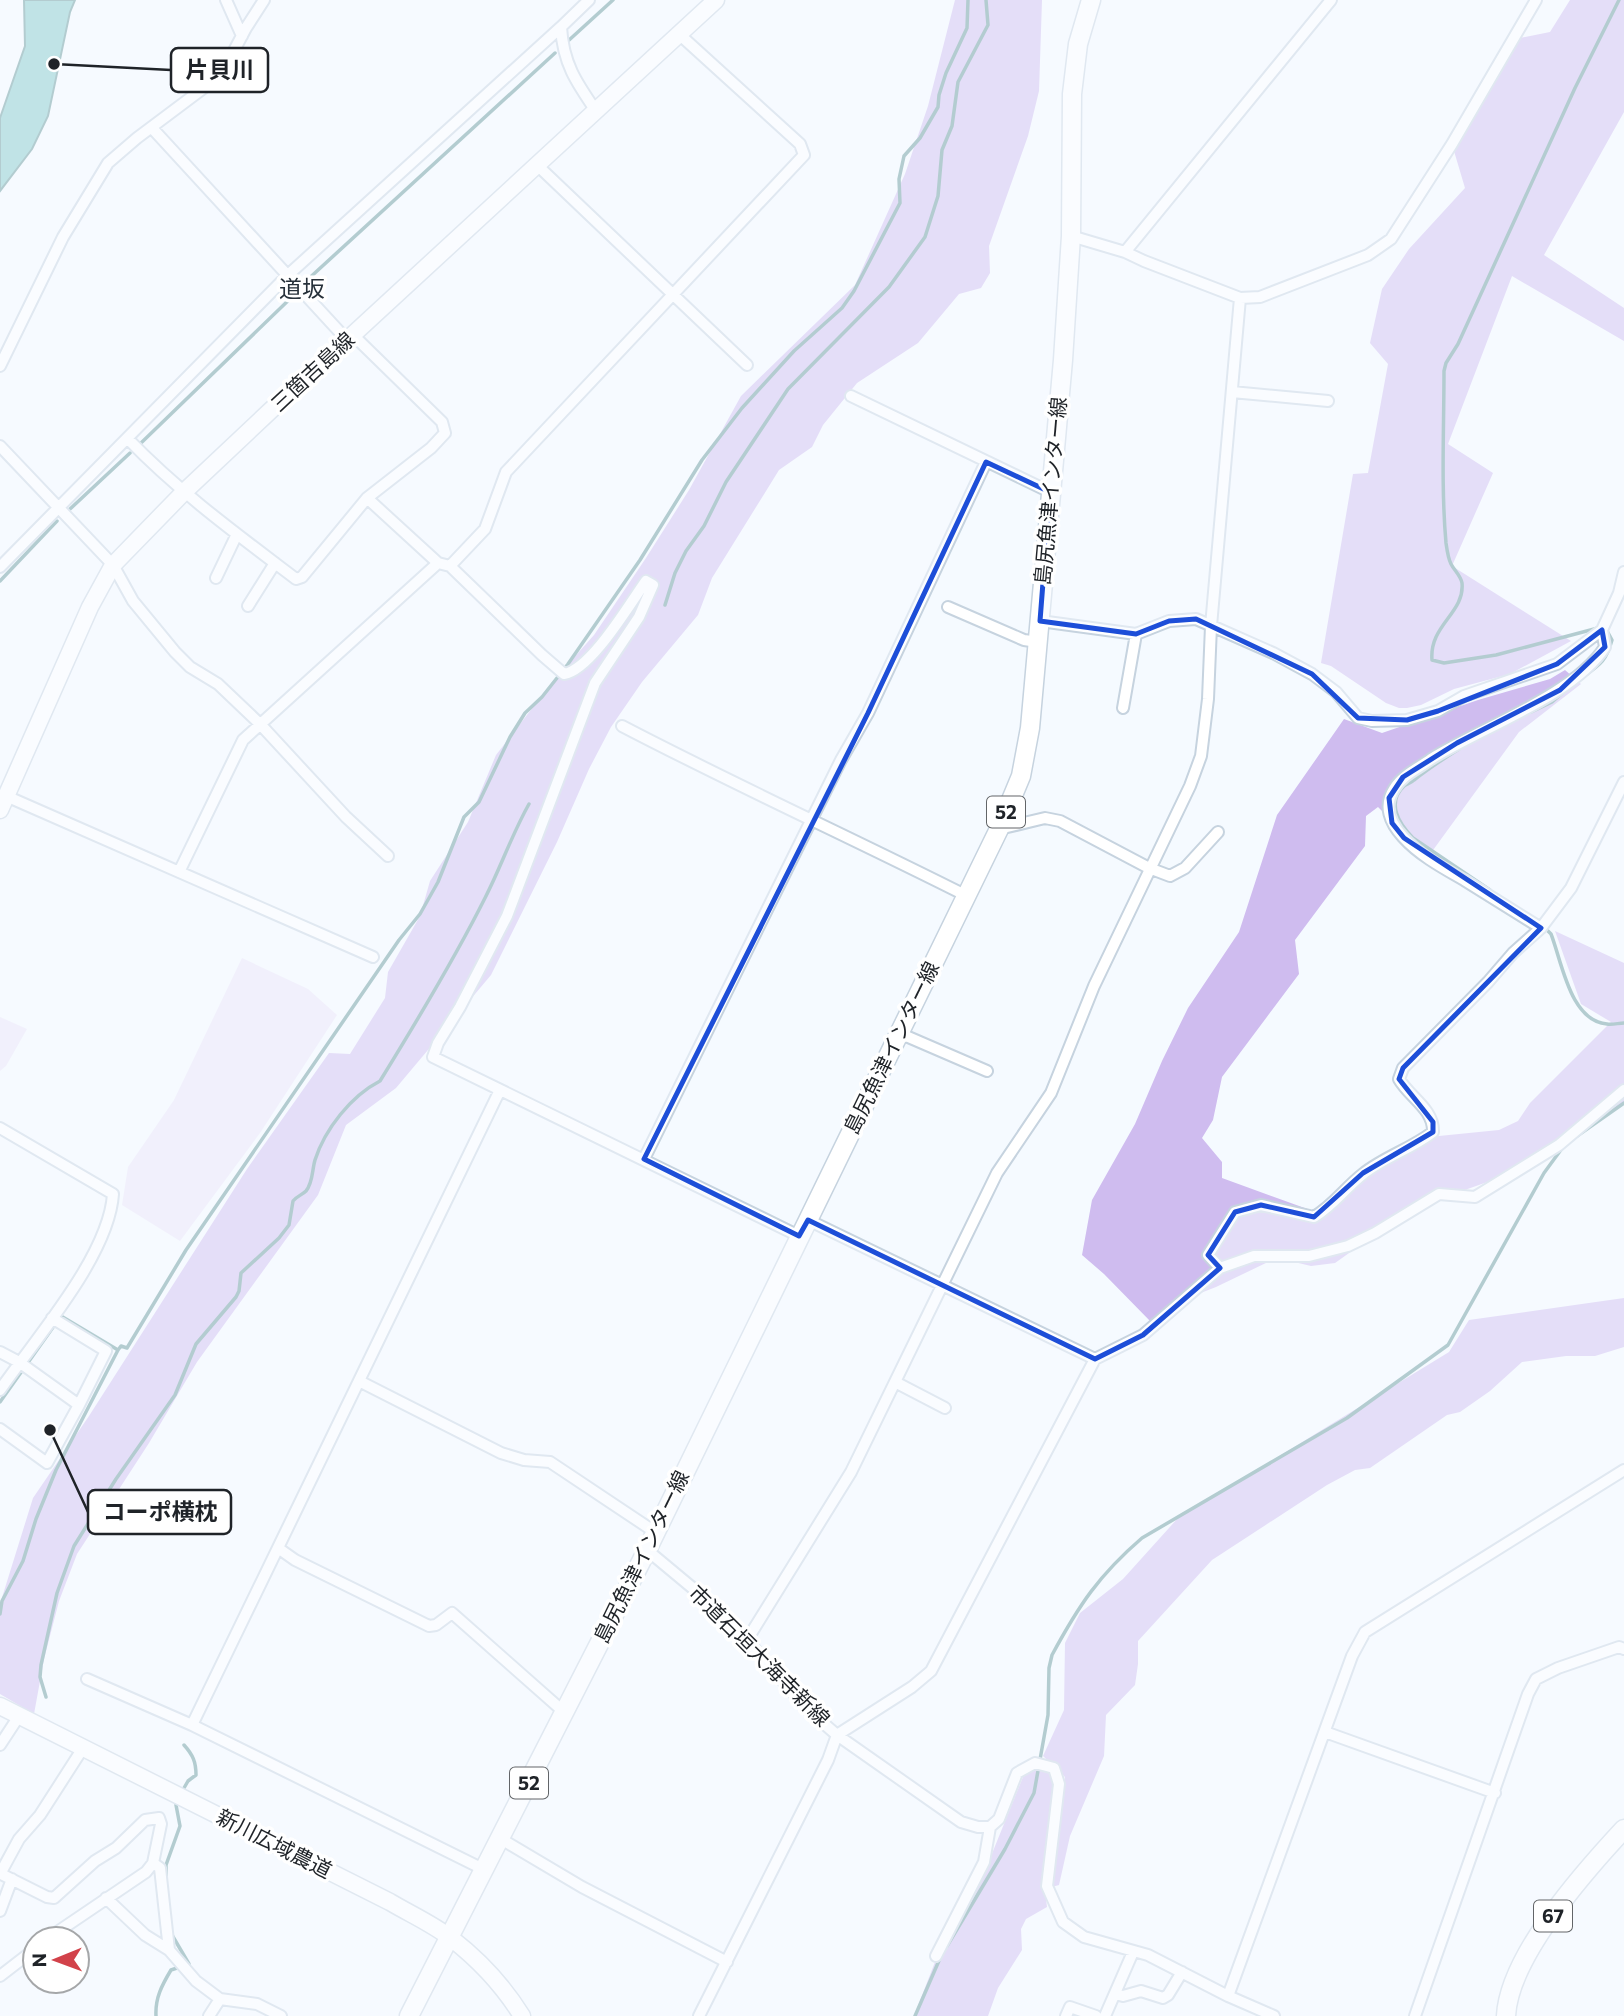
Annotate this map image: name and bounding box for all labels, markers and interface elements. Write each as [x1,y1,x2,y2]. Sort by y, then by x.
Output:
callout: 片貝川 [171,48,268,92]
text: 片貝川 [186,55,255,83]
district label: 道坂 [279,274,325,302]
street label: 三箇吉島線 [265,326,359,416]
street label: 島尻魚津インター線 [1029,396,1070,586]
road number: 52 [987,796,1025,828]
street label: 島尻魚津インター線 [838,957,943,1138]
street label: 島尻魚津インター線 [588,1466,693,1647]
callout: コーポ横枕 [88,1490,231,1534]
text: コーポ横枕 [103,1497,218,1525]
street label: 市道石垣大海寺新線 [684,1579,836,1731]
road number: 52 [510,1768,548,1798]
street label: 新川広域農道 [213,1803,336,1882]
road number: 67 [1534,1900,1572,1932]
north arrow [21,1925,91,1995]
text: N [27,1953,50,1968]

